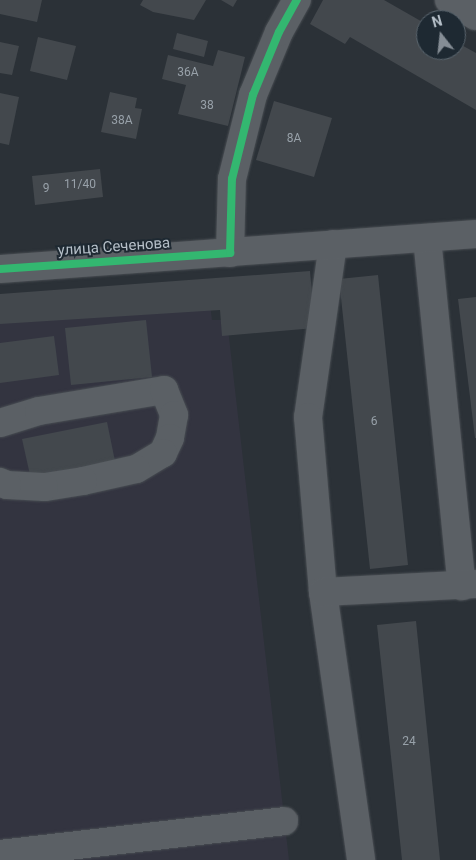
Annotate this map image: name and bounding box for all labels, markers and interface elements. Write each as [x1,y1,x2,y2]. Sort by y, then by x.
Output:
north arrow [416,10,466,60]
text: N [430,12,444,31]
house number: 36А [177,66,199,80]
house number: 38 [200,99,214,113]
house number: 38А [111,114,133,128]
house number: 8А [287,132,301,146]
house number: 11/40 [64,178,96,192]
house number: 9 [43,182,49,196]
street label: улица Сеченова [57,234,171,260]
house number: 6 [371,415,377,429]
house number: 24 [402,735,416,749]

